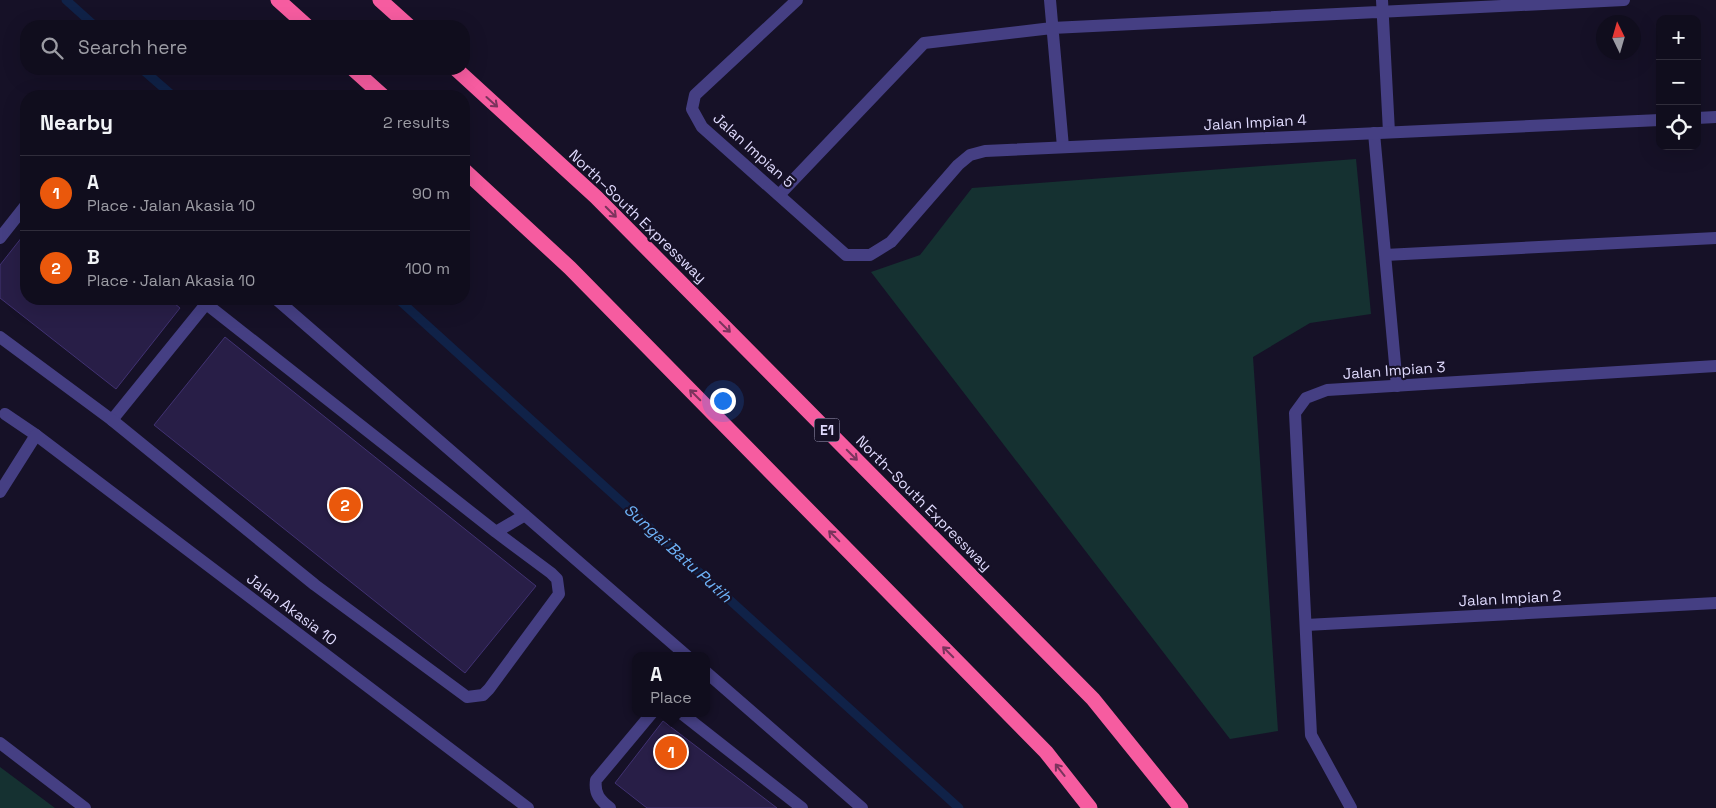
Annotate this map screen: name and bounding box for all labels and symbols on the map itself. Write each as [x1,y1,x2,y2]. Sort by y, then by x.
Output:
north arrow [1596,15,1641,60]
one-way arrow [485,96,498,108]
street label: Jalan Impian 5 [709,108,799,192]
street label: Jalan Impian 4 [1203,110,1307,134]
street label: North–South Expressway [565,145,711,287]
one-way arrow [605,206,617,218]
one-way arrow [719,321,731,333]
street label: Jalan Impian 3 [1342,357,1446,383]
your location [710,388,736,414]
one-way arrow [690,390,702,402]
road number: E1 [814,418,840,442]
street label: North–South Expressway [852,431,996,575]
one-way arrow [846,449,858,461]
pin: 2 [329,486,361,524]
water label: Sungai Batu Putih [620,499,737,608]
one-way arrow [828,530,840,542]
street label: Jalan Akasia 10 [243,569,341,649]
street label: Jalan Impian 2 [1458,586,1562,610]
one-way arrow [942,646,954,658]
pin: 1 [655,733,687,771]
one-way arrow [1054,764,1065,777]

